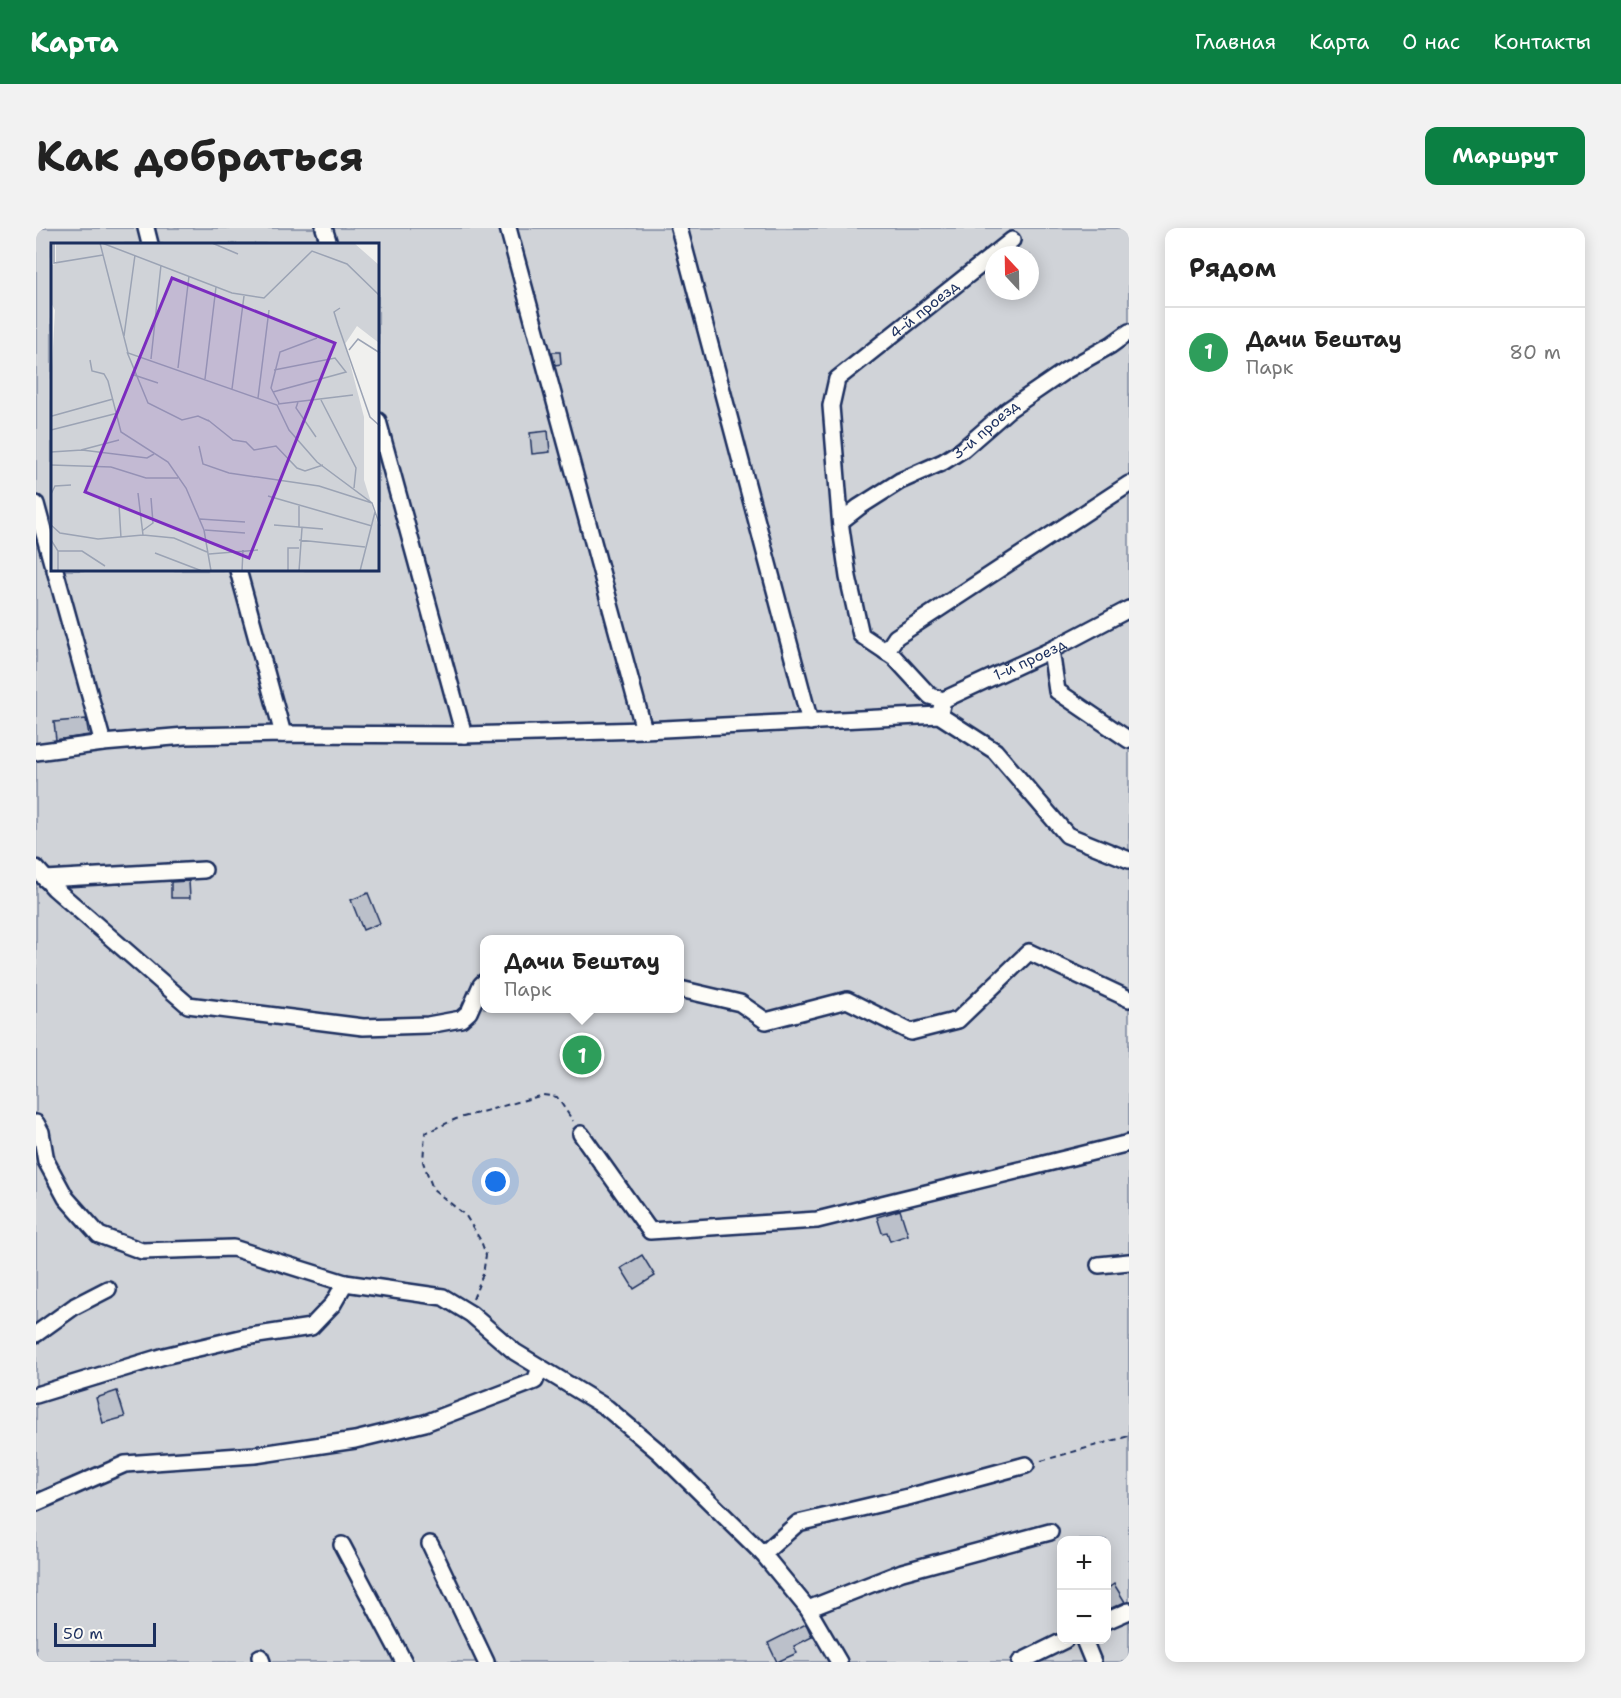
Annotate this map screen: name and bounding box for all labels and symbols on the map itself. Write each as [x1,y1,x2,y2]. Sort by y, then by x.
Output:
inset map [51,243,380,572]
north arrow [985,246,1039,300]
street label: 4-й проезд [886,276,964,343]
street label: 3-й проезд [948,395,1024,464]
street label: 1-й проезд [990,634,1070,685]
pin: 1 [562,1032,602,1078]
your location [481,1167,510,1196]
scale bar [54,1620,156,1648]

